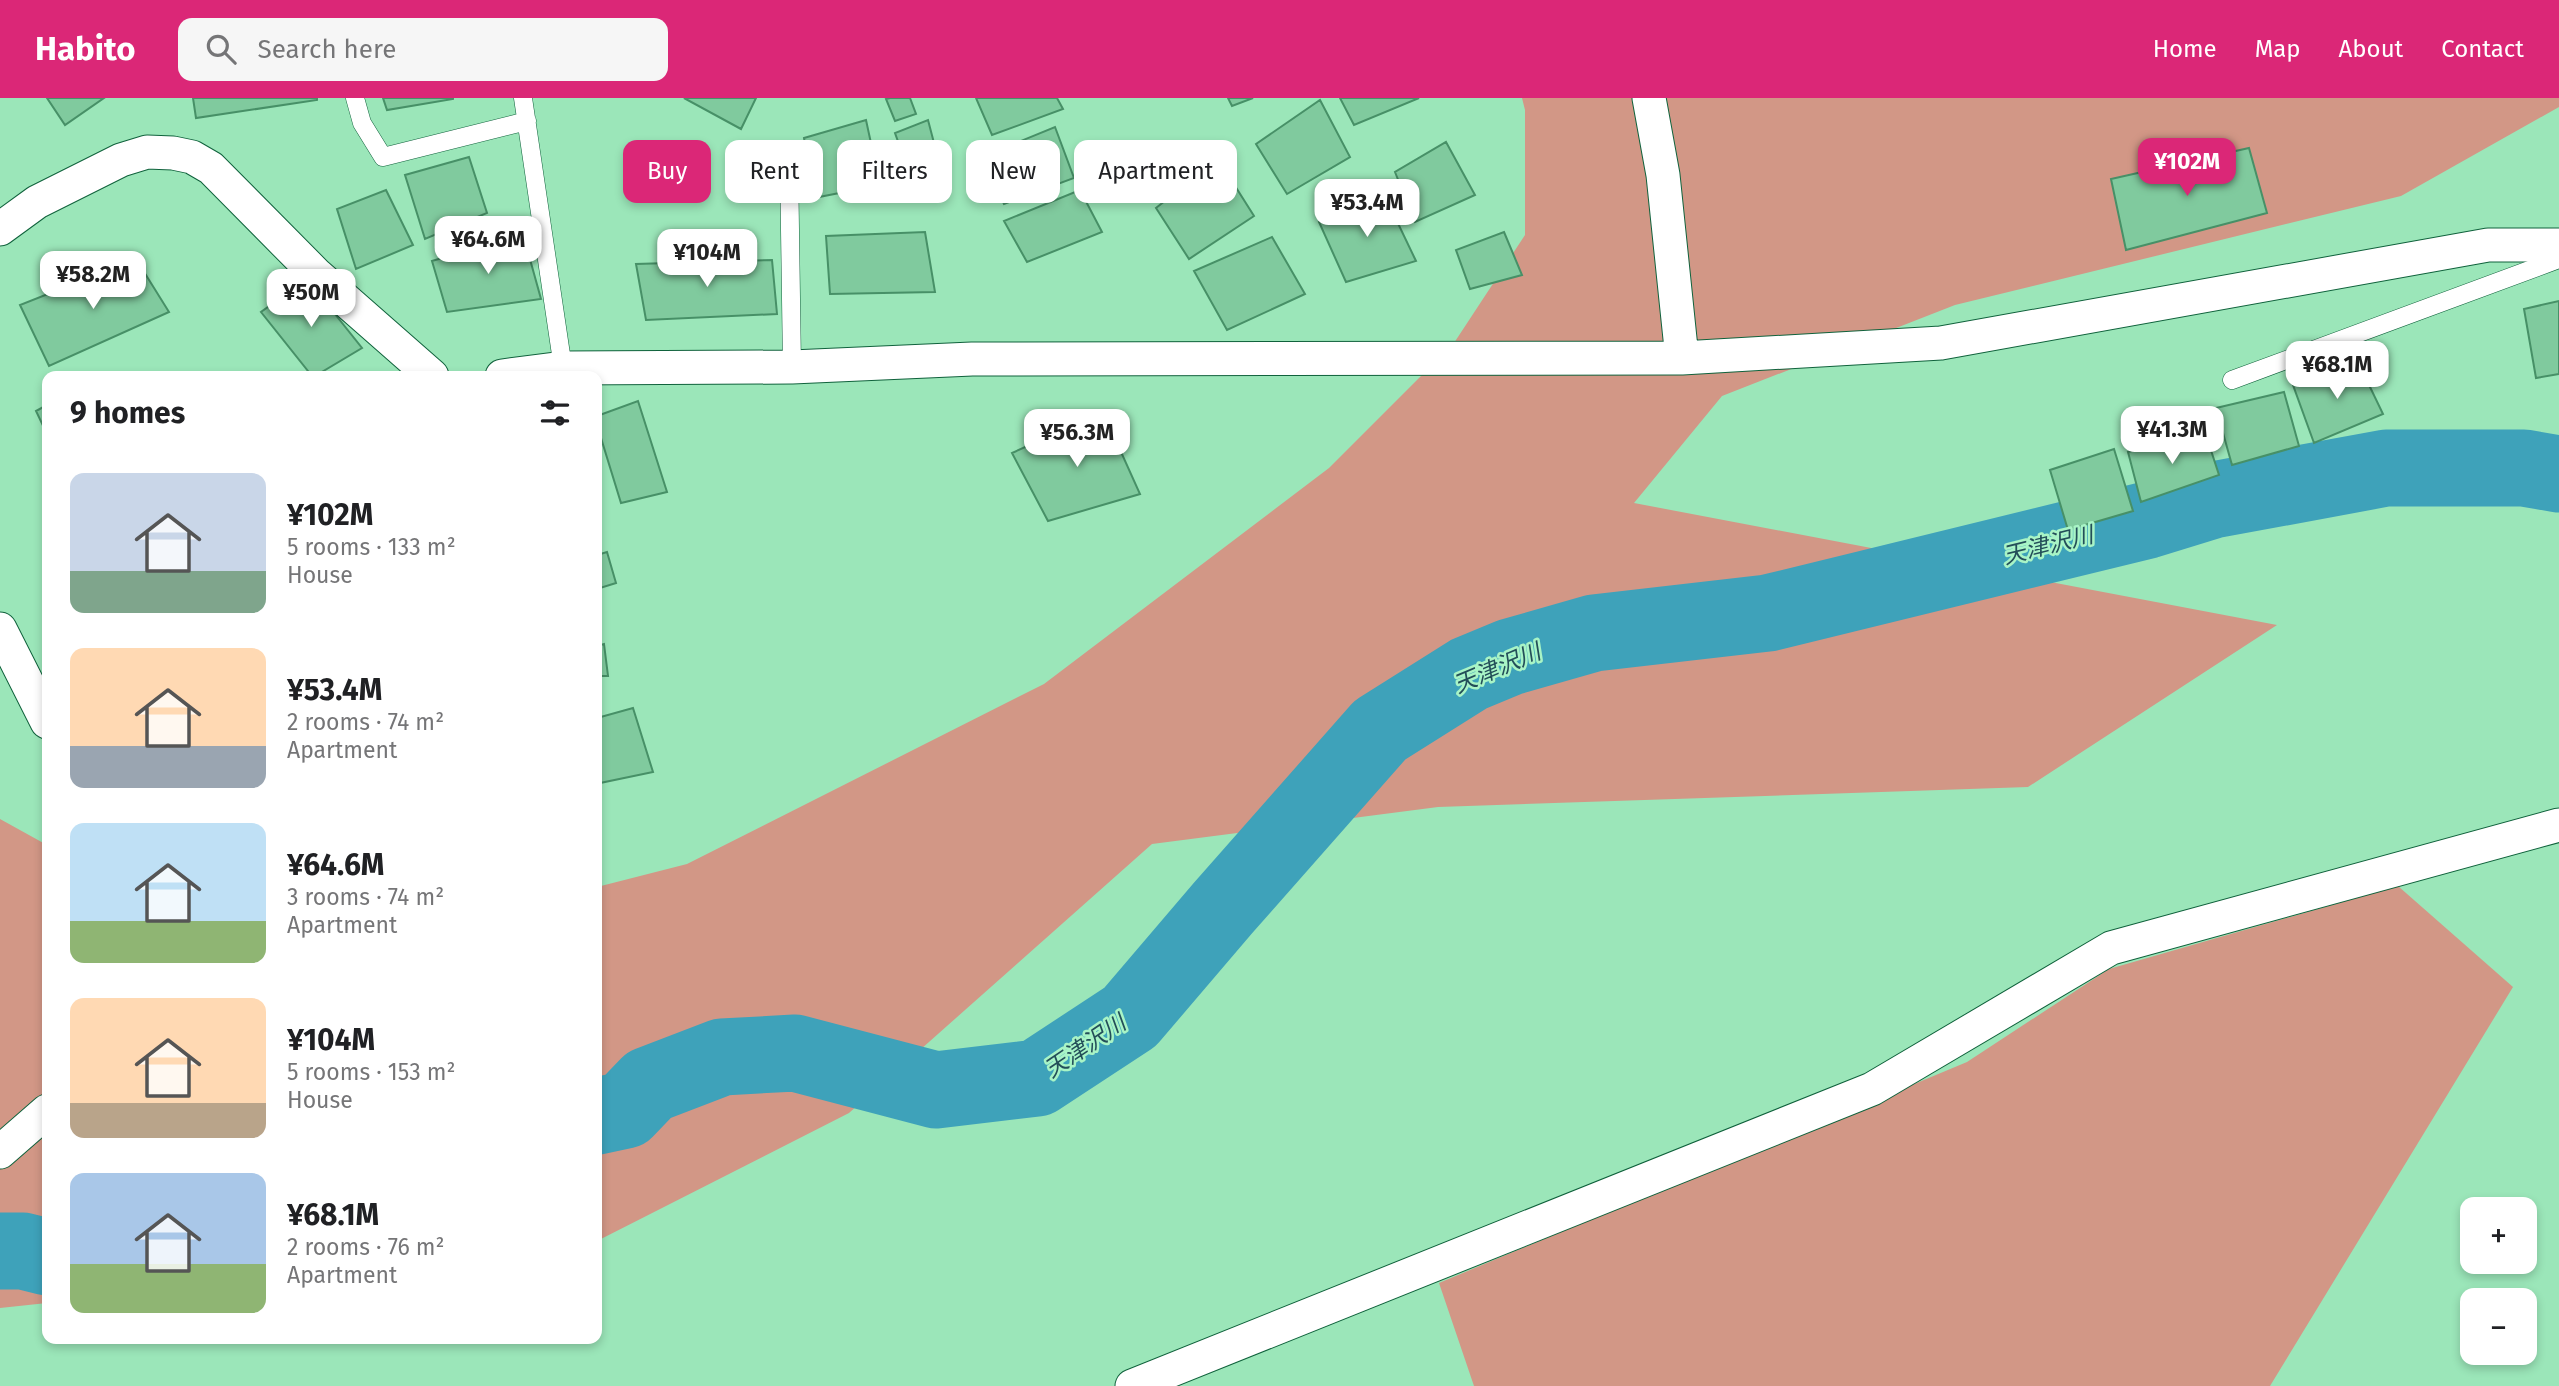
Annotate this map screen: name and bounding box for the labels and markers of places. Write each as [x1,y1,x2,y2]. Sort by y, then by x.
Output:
pin: ¥102M [2138,139,2236,198]
pin: ¥53.4M [1310,180,1424,239]
pin: ¥64.6M [431,216,545,276]
pin: ¥104M [658,230,756,289]
pin: ¥58.2M [36,252,150,311]
pin: ¥50M [270,270,352,329]
pin: ¥68.1M [2280,342,2394,401]
pin: ¥41.3M [2115,406,2229,466]
pin: ¥56.3M [1020,410,1134,469]

